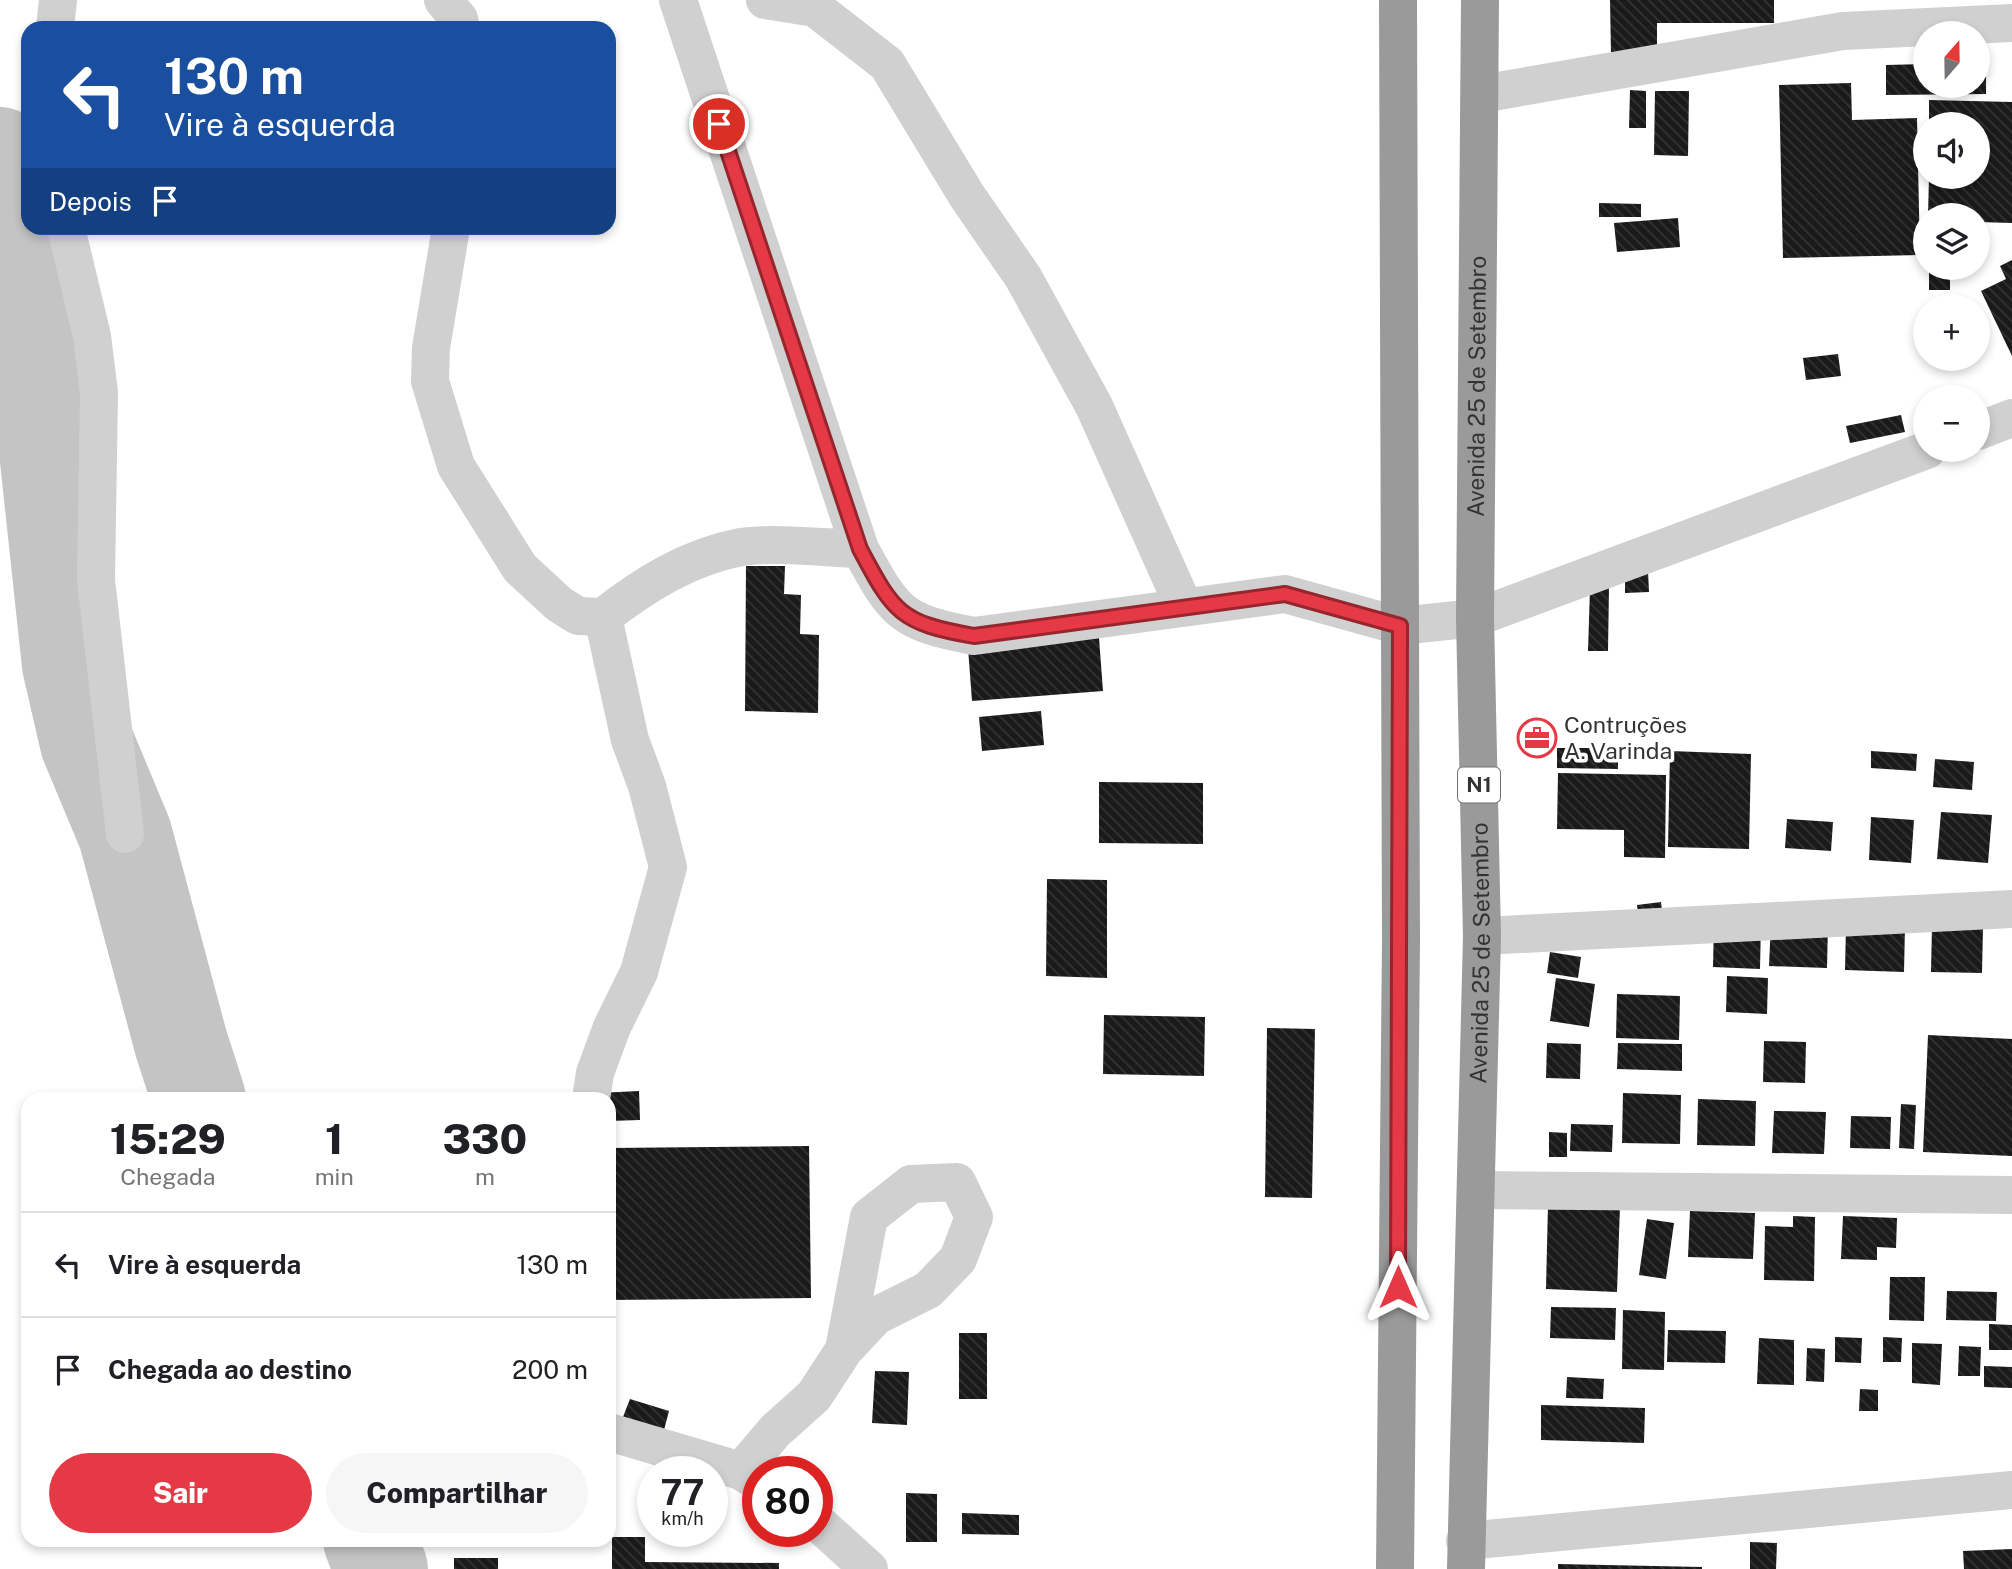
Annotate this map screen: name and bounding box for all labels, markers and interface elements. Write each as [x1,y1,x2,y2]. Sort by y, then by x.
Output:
north arrow [1913,21,1990,98]
map controls [1913,21,1990,462]
text: 130 m [164,47,304,105]
icon: left [49,49,140,140]
pin [689,94,749,154]
icon: arrive [700,105,738,143]
text: Vire à esquerda [164,106,396,143]
button: sound [1913,112,1990,189]
icon: arrive [146,182,184,220]
text: Depois [49,186,132,217]
button: layers [1913,203,1990,280]
street label: Avenida 25 de Setembro [1462,255,1491,517]
button: + [1913,294,1990,371]
button: − [1913,385,1990,462]
place label: Contruções A. Varinda [1564,711,1687,764]
office icon: Contruções A. Varinda [1516,717,1558,759]
road number: N1 [1458,768,1500,802]
street label: Avenida 25 de Setembro [1464,822,1495,1084]
text: 15:29 [110,1114,226,1163]
text: 1 [325,1114,343,1163]
text: 330 [442,1114,527,1163]
text: Chegada [120,1163,215,1190]
text: min [315,1163,354,1190]
text: m [475,1163,495,1190]
icon: left [49,1246,87,1284]
text: Vire à esquerda [108,1249,301,1280]
text: 130 m [516,1249,588,1280]
position arrow [1361,1250,1435,1324]
icon: arrive [49,1351,87,1389]
text: Chegada ao destino [108,1354,352,1385]
text: 200 m [512,1354,588,1385]
button: Sair [49,1453,312,1533]
button: Compartilhar [326,1453,588,1533]
speed limit sign: 80 [742,1456,833,1547]
text: 77 [660,1472,705,1513]
text: km/h [661,1508,704,1529]

